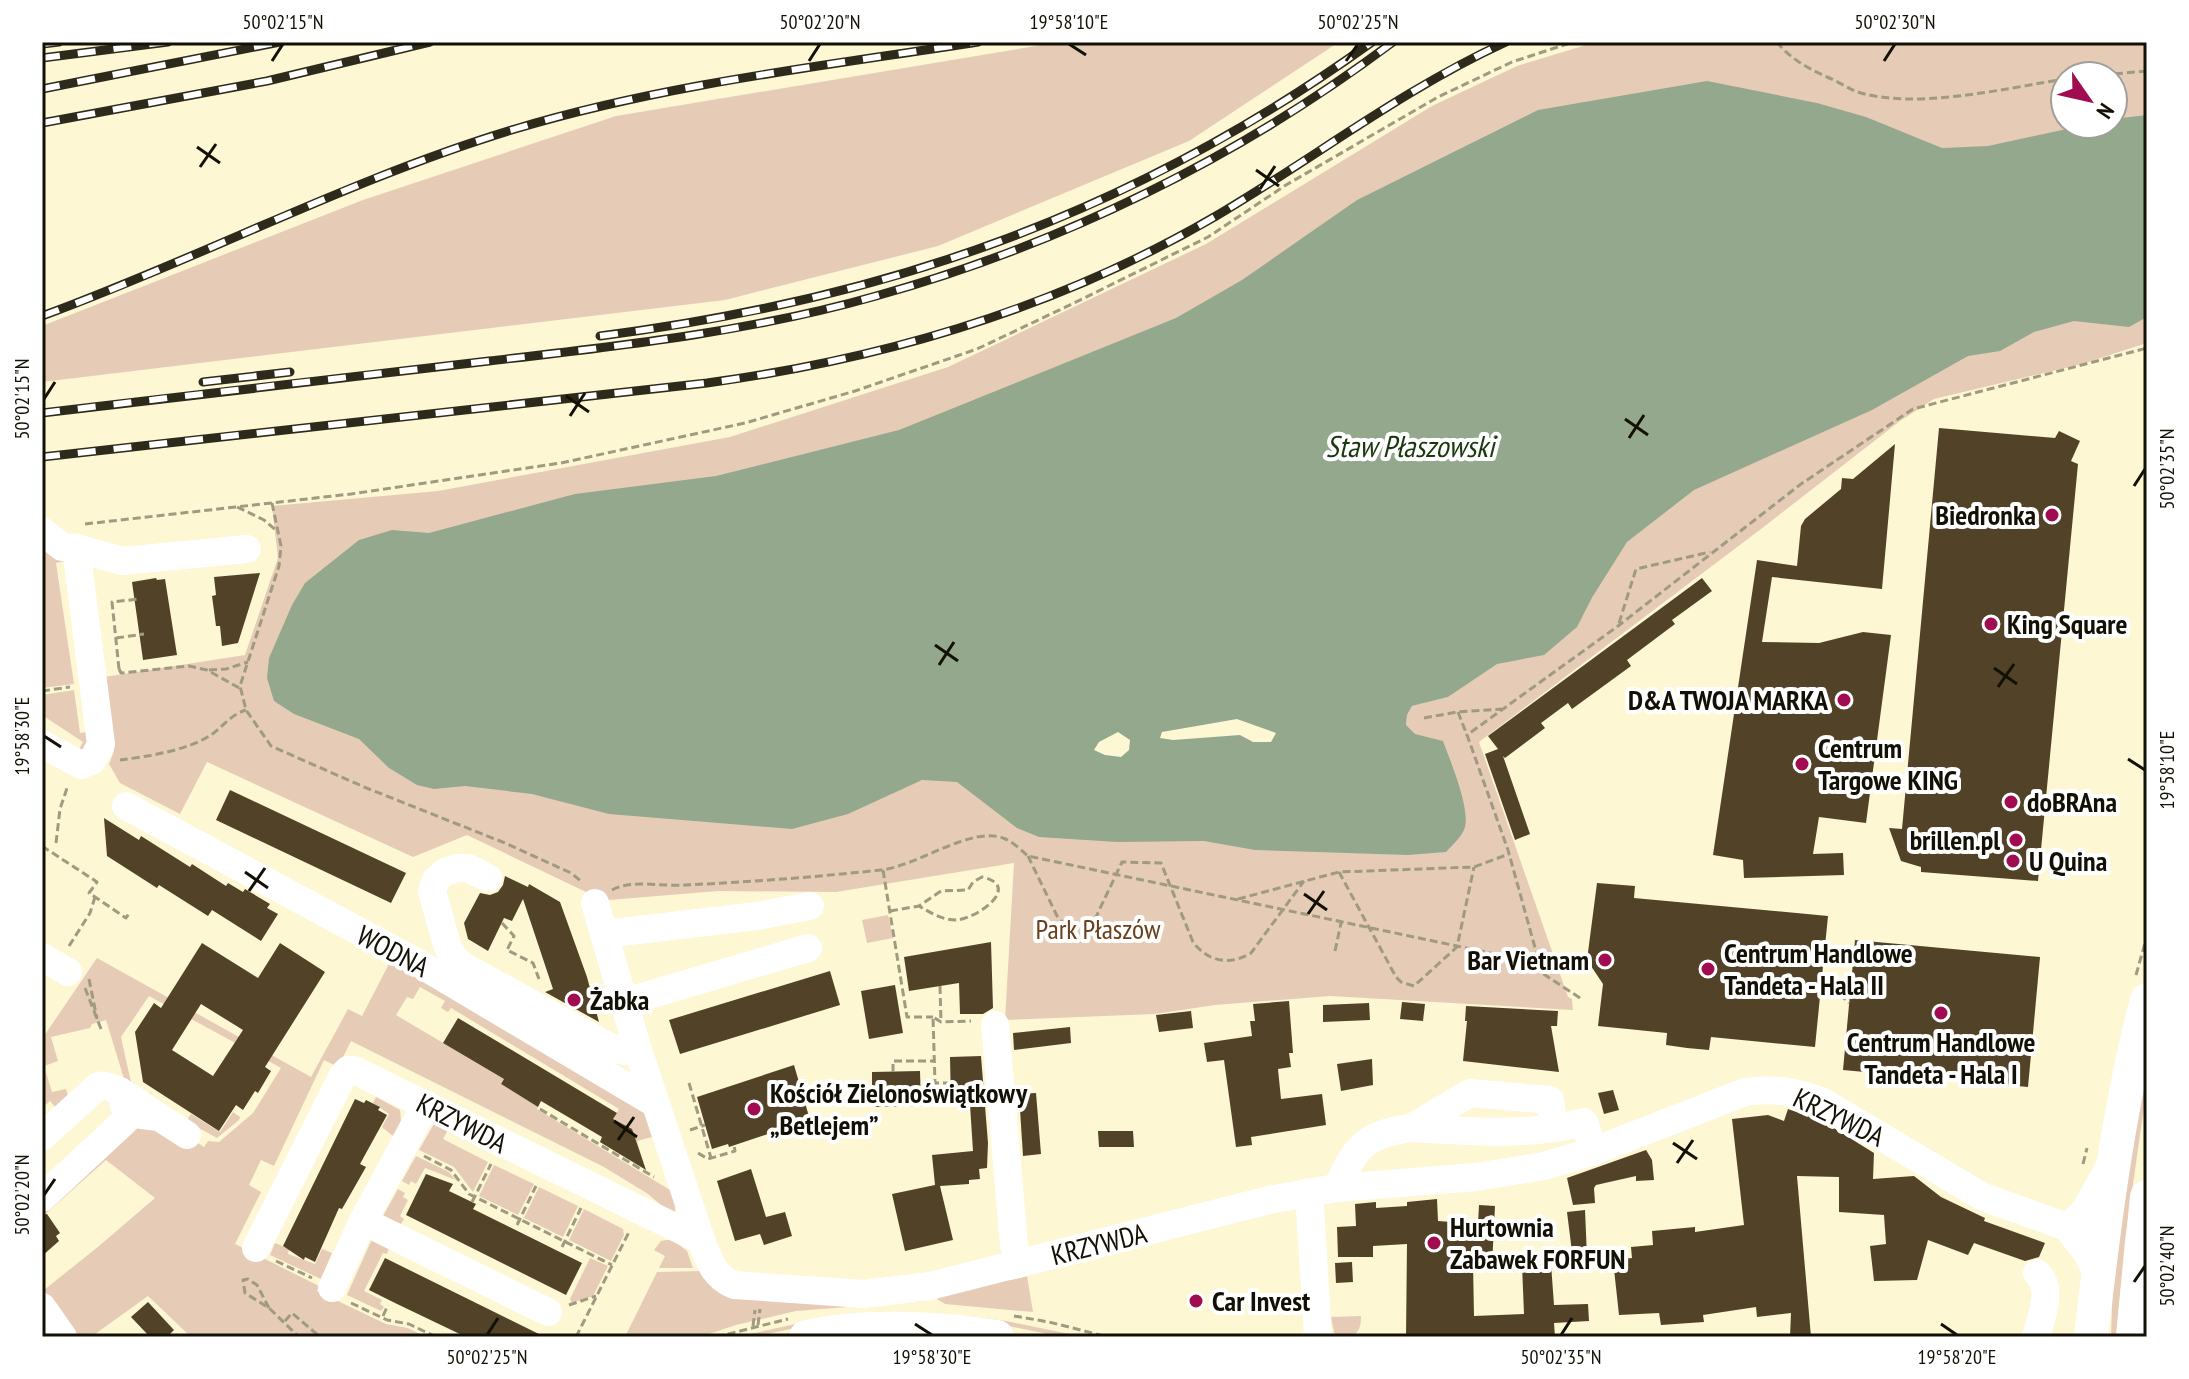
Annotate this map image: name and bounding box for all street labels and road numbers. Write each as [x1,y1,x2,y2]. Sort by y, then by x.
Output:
street label: WODNA [351,916,436,985]
street label: KRZYWDA [1788,1079,1892,1155]
street label: KRZYWDA [411,1084,515,1161]
street label: KRZYWDA [1047,1214,1151,1273]

